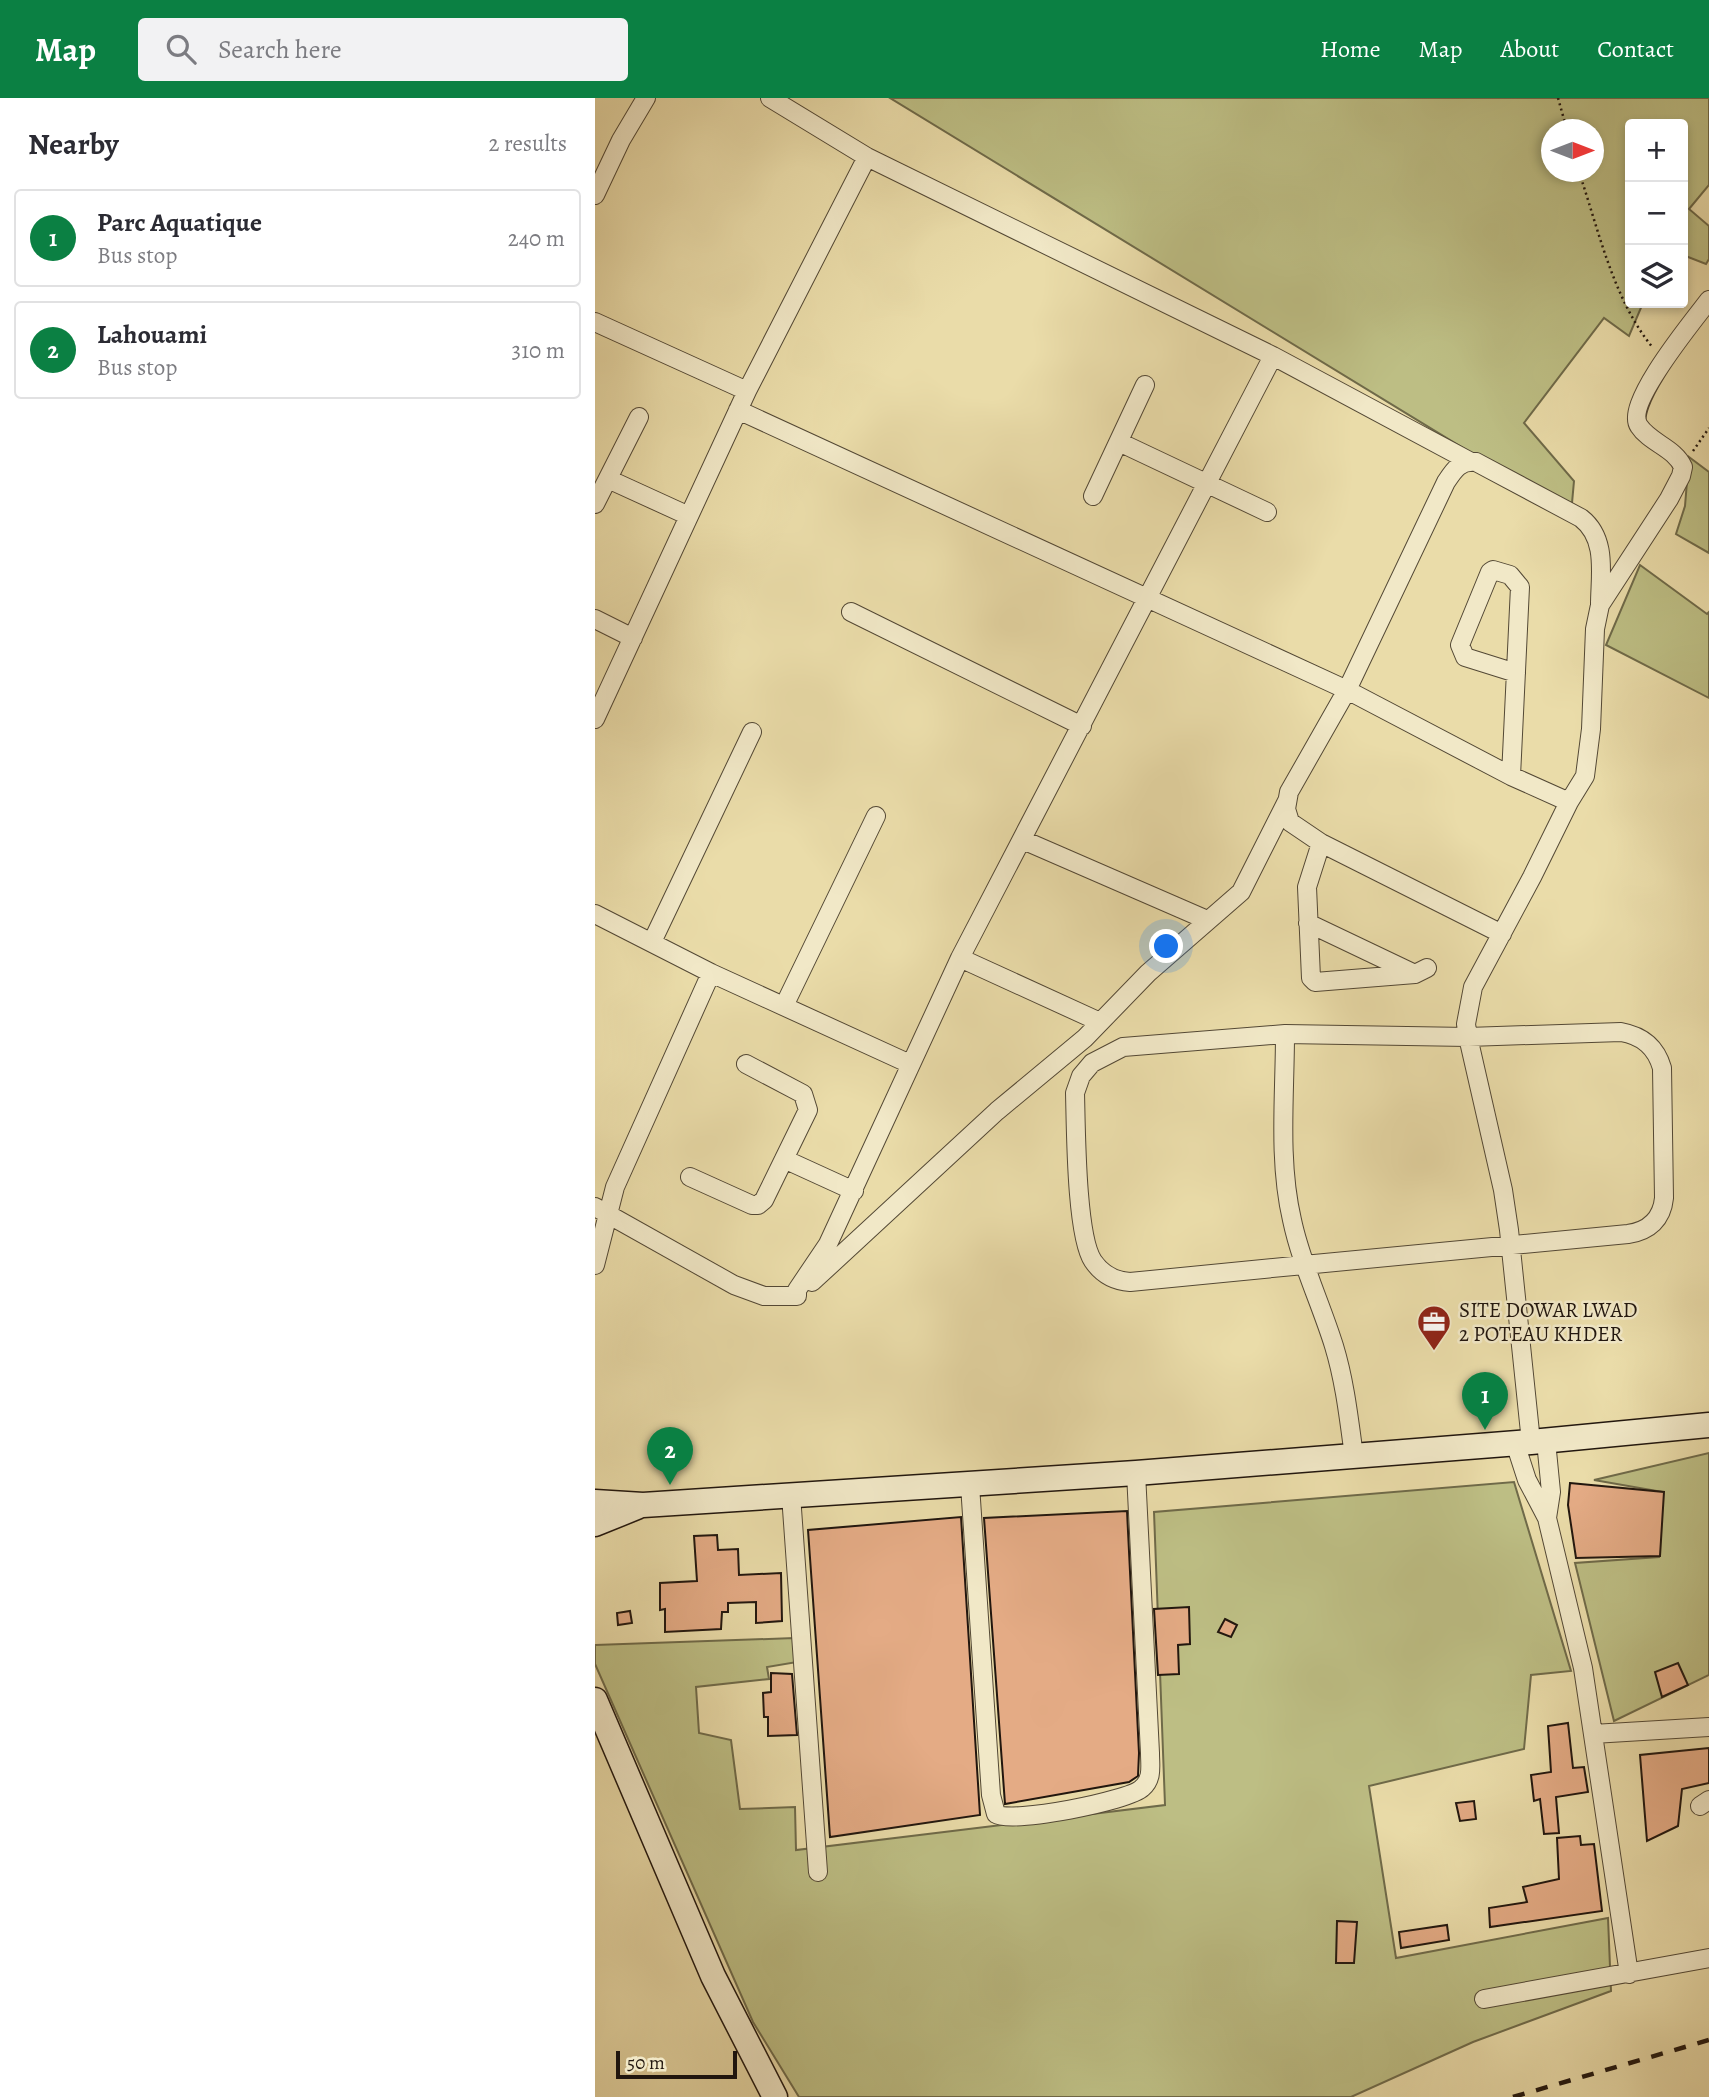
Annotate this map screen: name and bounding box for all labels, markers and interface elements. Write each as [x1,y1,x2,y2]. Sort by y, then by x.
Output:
search box [138,18,628,81]
text: Map [35,27,96,72]
icon: search [162,30,200,68]
text: Search here [218,32,342,67]
text: Home [1320,33,1381,65]
text: Map [1419,33,1463,65]
text: About [1501,33,1559,65]
text: Contact [1597,33,1674,65]
north arrow [1541,119,1604,182]
map controls [1625,119,1688,308]
button: + [1625,119,1688,182]
text: Nearby [28,124,119,164]
text: 2 results [489,128,567,159]
button: − [1625,182,1688,245]
text: Parc Aquatique [97,205,262,240]
text: 1 [49,223,57,254]
text: 240 m [508,223,565,254]
text: Bus stop [97,240,177,271]
button: layers [1625,245,1688,308]
text: Lahouami [97,317,207,352]
text: 2 [47,335,59,366]
text: 310 m [512,335,565,366]
text: Bus stop [97,352,177,383]
your location [1149,929,1183,963]
place label: SITE DOWAR LWAD 2 POTEAU KHDER [1459,1296,1637,1348]
office icon: SITE DOWAR LWAD 2 POTEAU KHDER [1415,1303,1453,1352]
pin: 1 [1462,1372,1508,1430]
pin: 2 [647,1427,693,1485]
scale bar [616,2048,737,2080]
text: 50 m [627,2050,665,2076]

